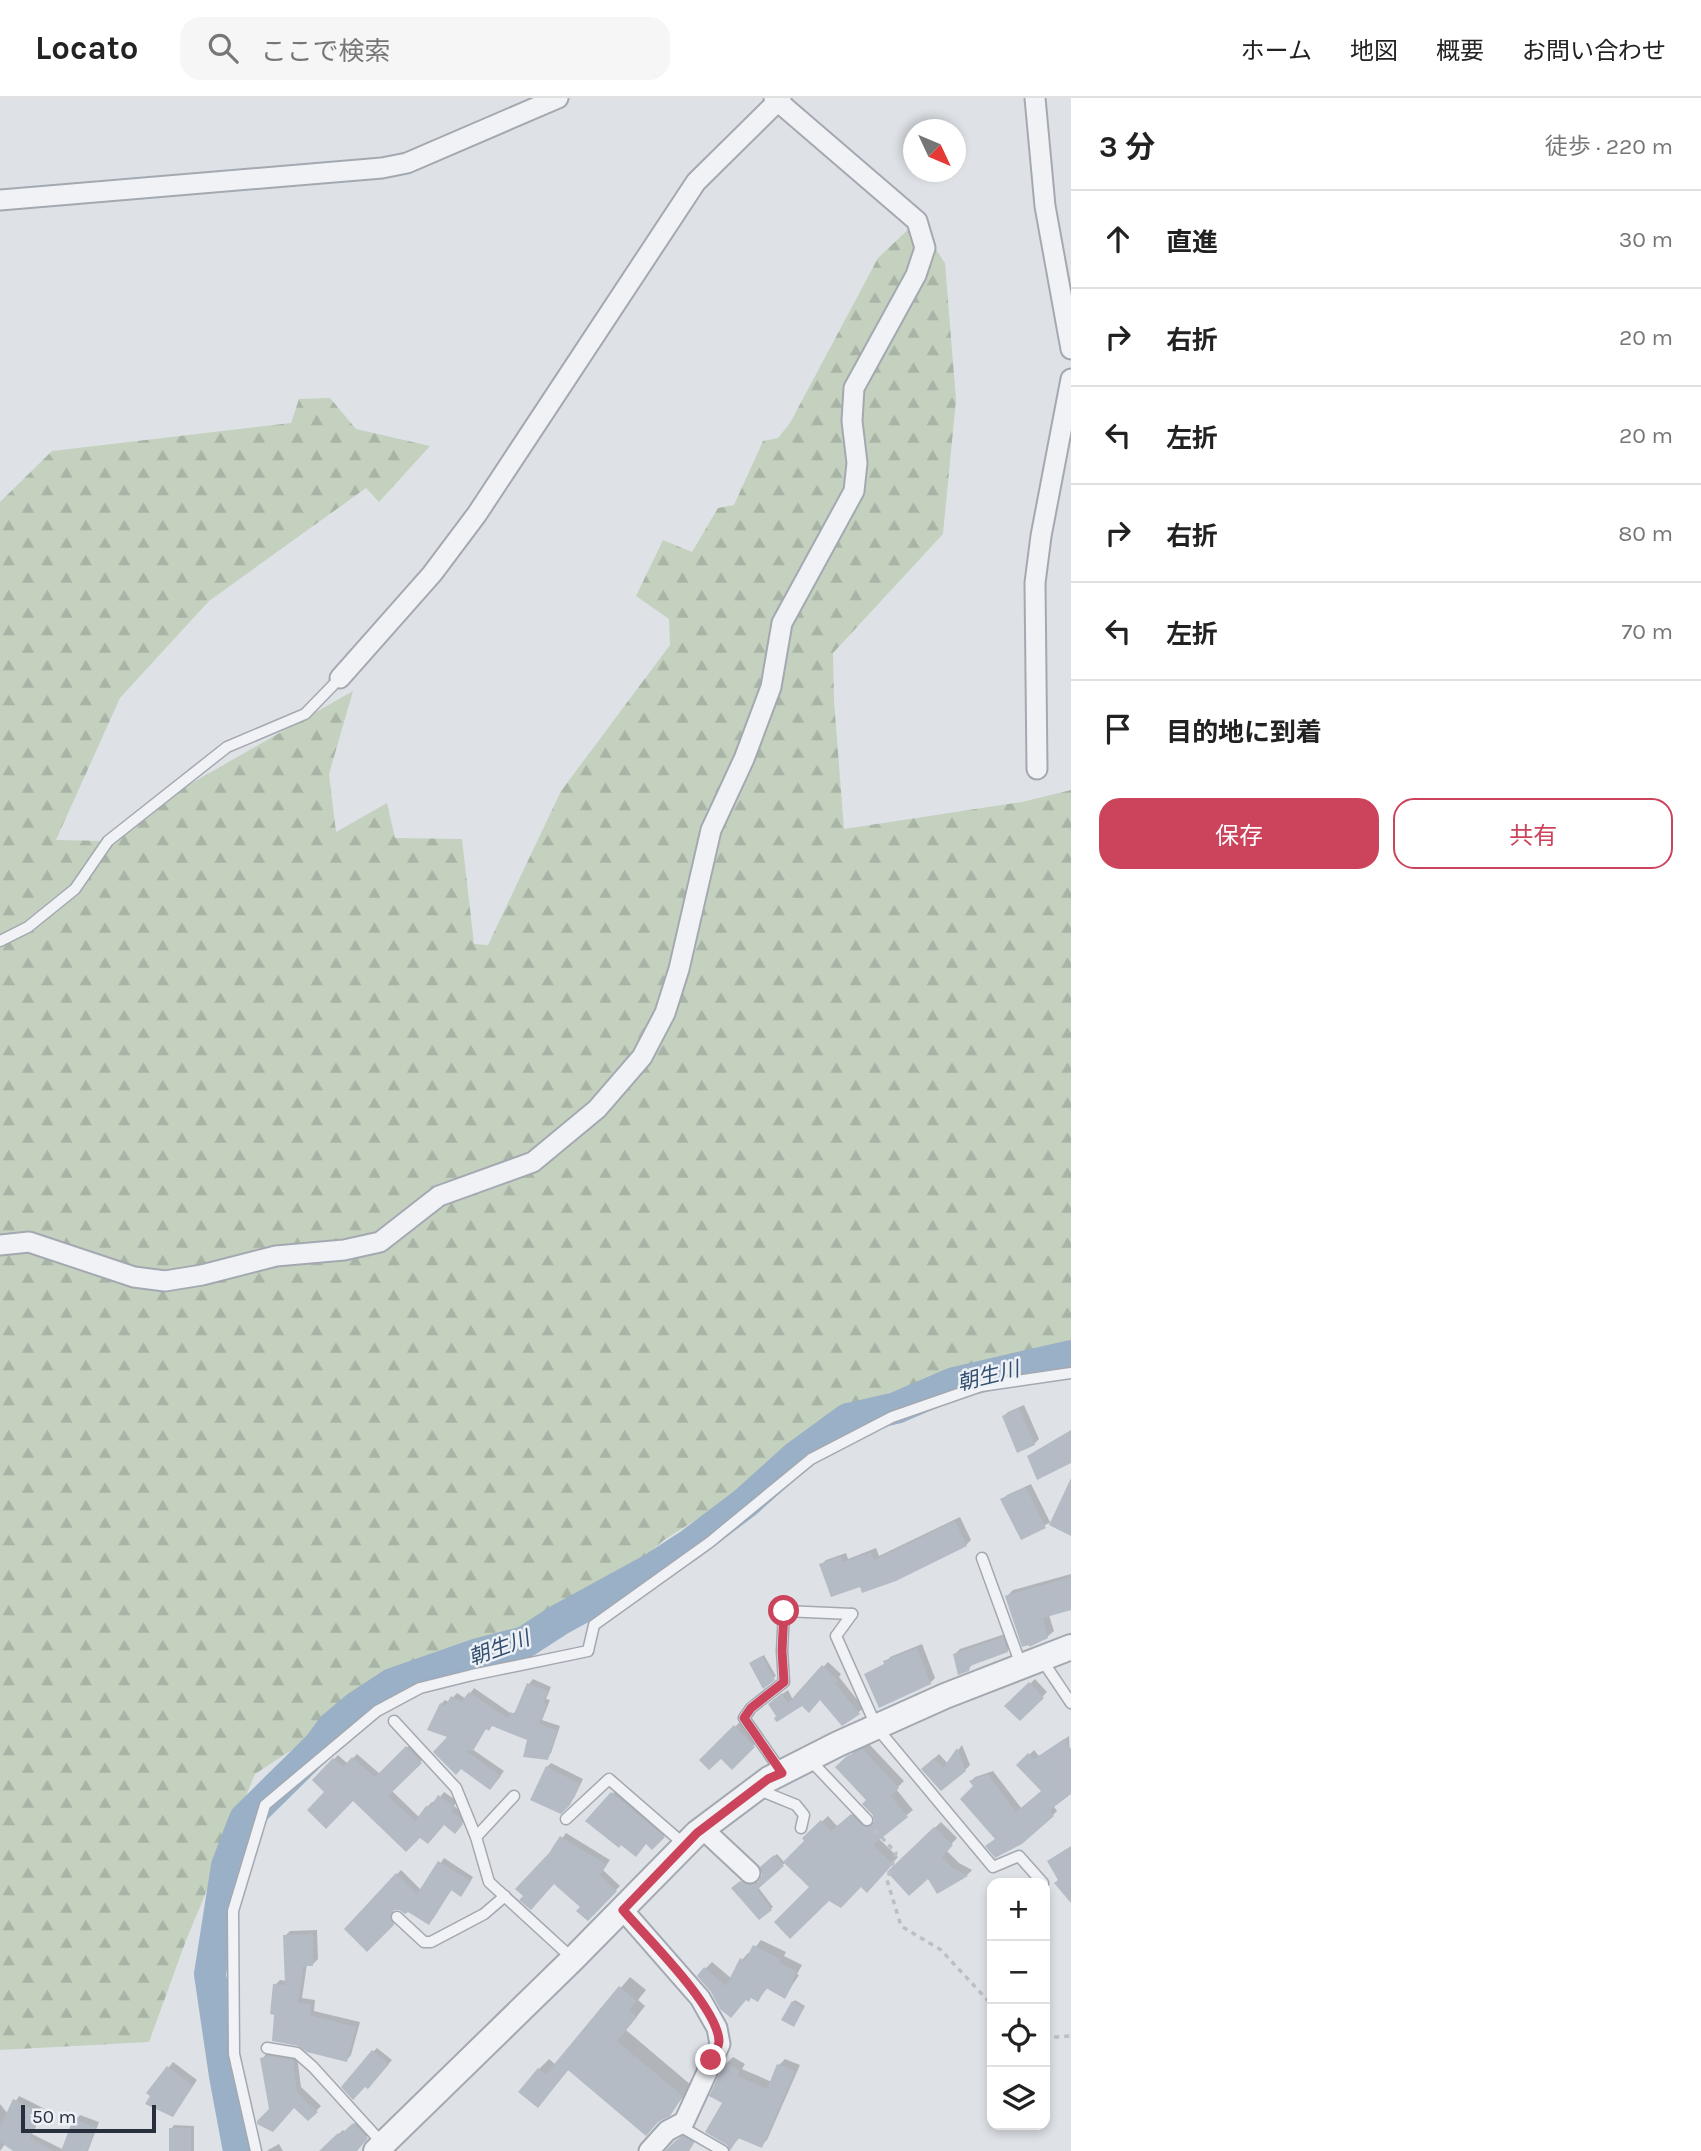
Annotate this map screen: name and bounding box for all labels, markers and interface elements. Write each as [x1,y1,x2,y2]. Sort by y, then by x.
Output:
search box [180,17,670,80]
text: Locato [35,29,138,67]
icon: search [204,29,242,67]
text: ここで検索 [260,36,390,67]
text: ホーム [1241,37,1312,65]
text: 地図 [1350,37,1398,65]
text: 概要 [1436,37,1484,65]
text: お問い合わせ [1522,37,1666,65]
north arrow [903,119,966,182]
text: 3 分 [1099,129,1155,165]
text: 徒歩 · 220 m [1545,133,1673,160]
icon: ahead [1099,220,1137,258]
text: 30 m [1619,226,1673,253]
text: 直進 [1166,227,1218,258]
icon: right [1099,318,1137,356]
text: 20 m [1619,324,1673,351]
text: 右折 [1166,325,1218,356]
icon: left [1099,416,1137,454]
text: 20 m [1619,422,1673,449]
text: 左折 [1166,423,1218,454]
icon: right [1099,514,1137,552]
text: 80 m [1618,520,1673,547]
text: 右折 [1166,521,1218,552]
icon: left [1099,612,1137,650]
text: 70 m [1622,618,1673,645]
text: 左折 [1166,619,1218,650]
icon: arrive [1099,710,1137,748]
text: 目的地に到着 [1166,717,1322,748]
button: 保存 [1099,798,1379,869]
button: 共有 [1393,798,1673,869]
water label: 朝生川 [955,1356,1023,1395]
route start [768,1595,799,1626]
water label: 朝生川 [465,1625,535,1670]
map controls [987,1878,1050,2130]
button: + [987,1878,1050,1941]
button: − [987,1941,1050,2004]
button: locate [987,2004,1050,2067]
route end [695,2044,726,2075]
button: layers [987,2067,1050,2130]
scale bar [21,2102,156,2134]
text: 50 m [32,2106,76,2128]

